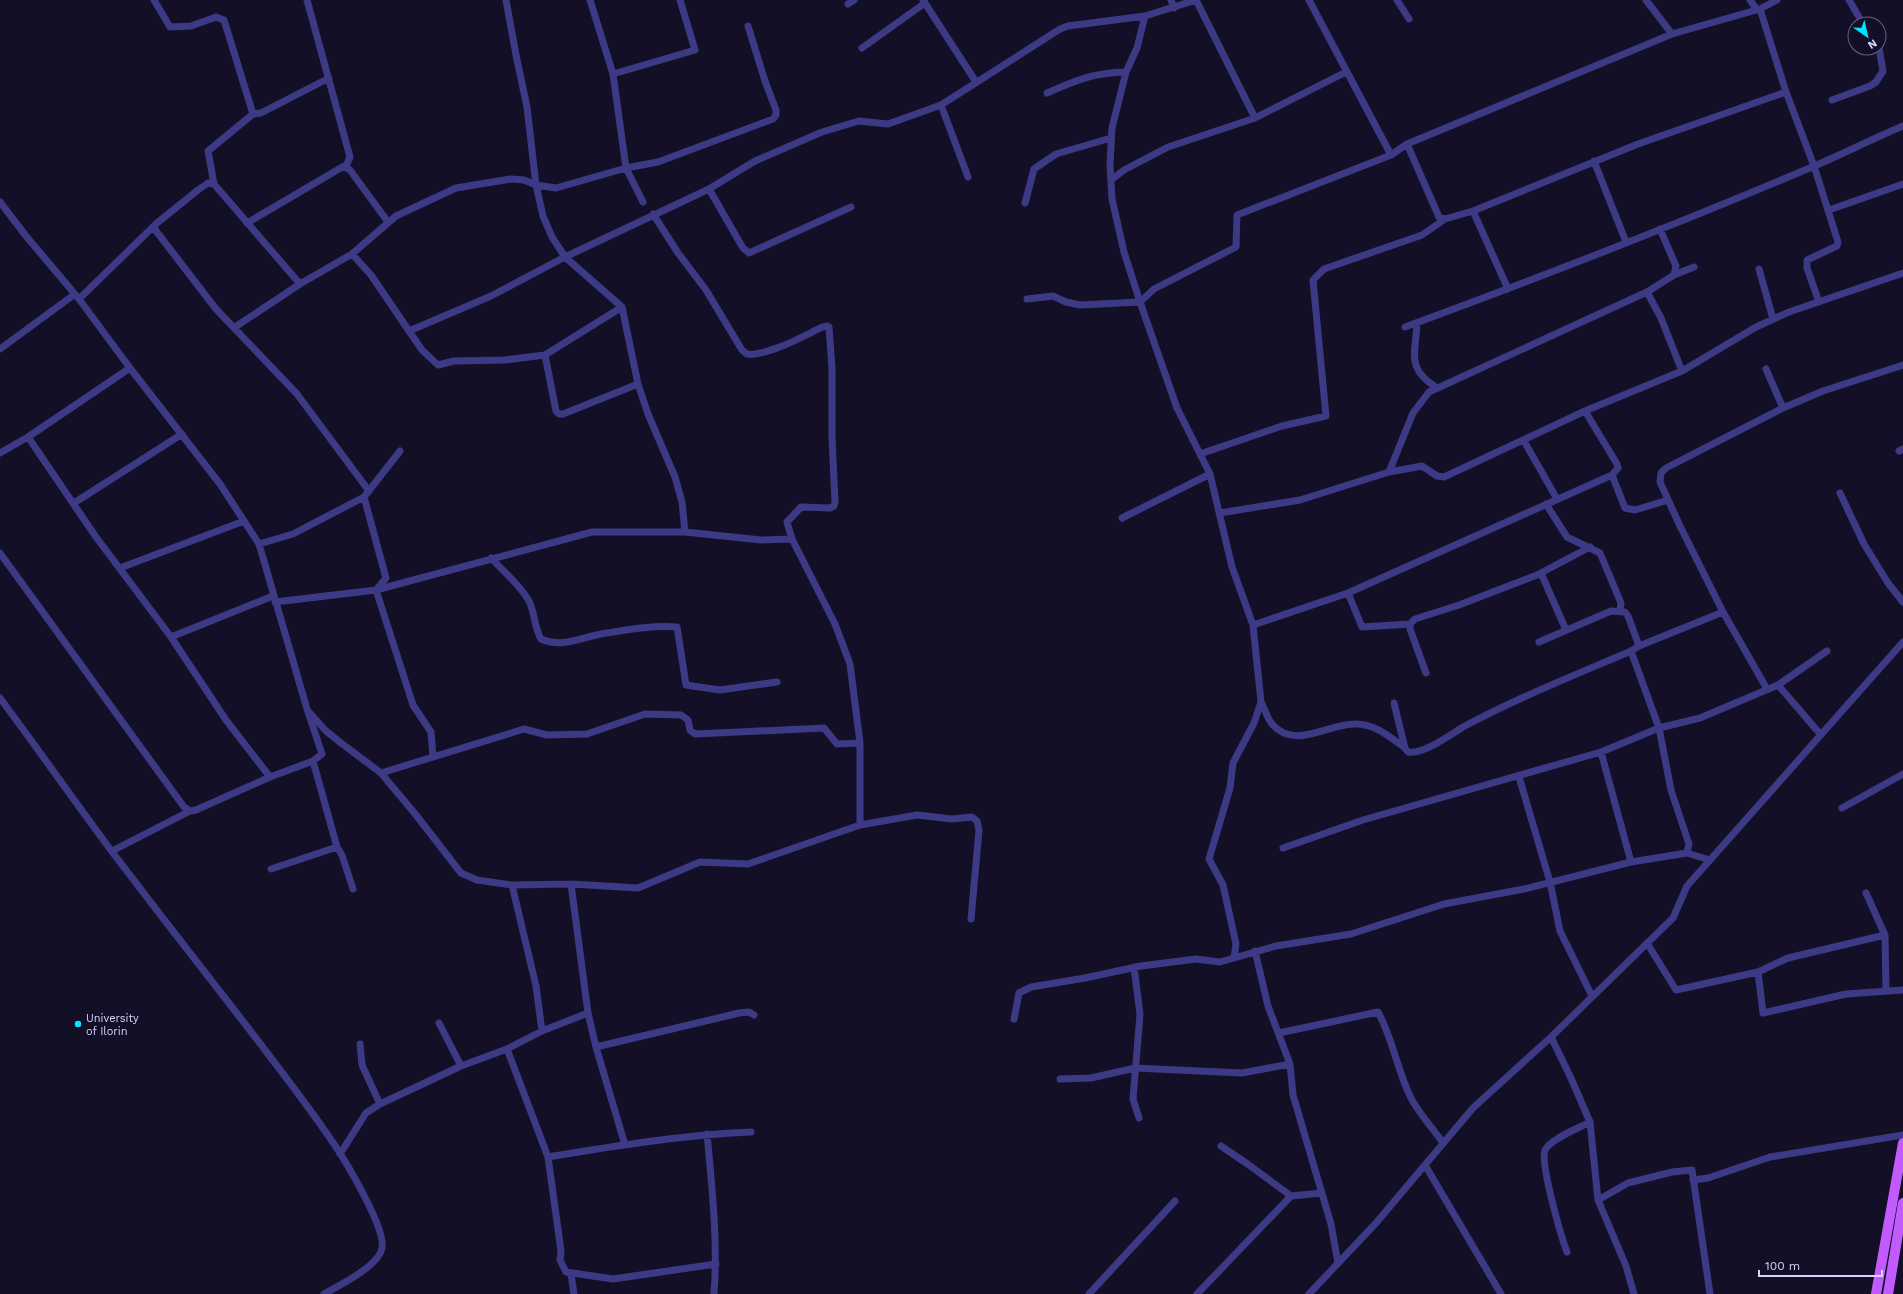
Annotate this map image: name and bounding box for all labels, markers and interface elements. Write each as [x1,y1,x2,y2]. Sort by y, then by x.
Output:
north arrow [1847,16,1887,56]
text: N [1865,36,1879,52]
place label: University of Ilorin [86,1012,139,1038]
marker: University of Ilorin [73,1019,83,1029]
scale bar [1759,1252,1882,1278]
text: 100 m [1765,1259,1800,1273]

